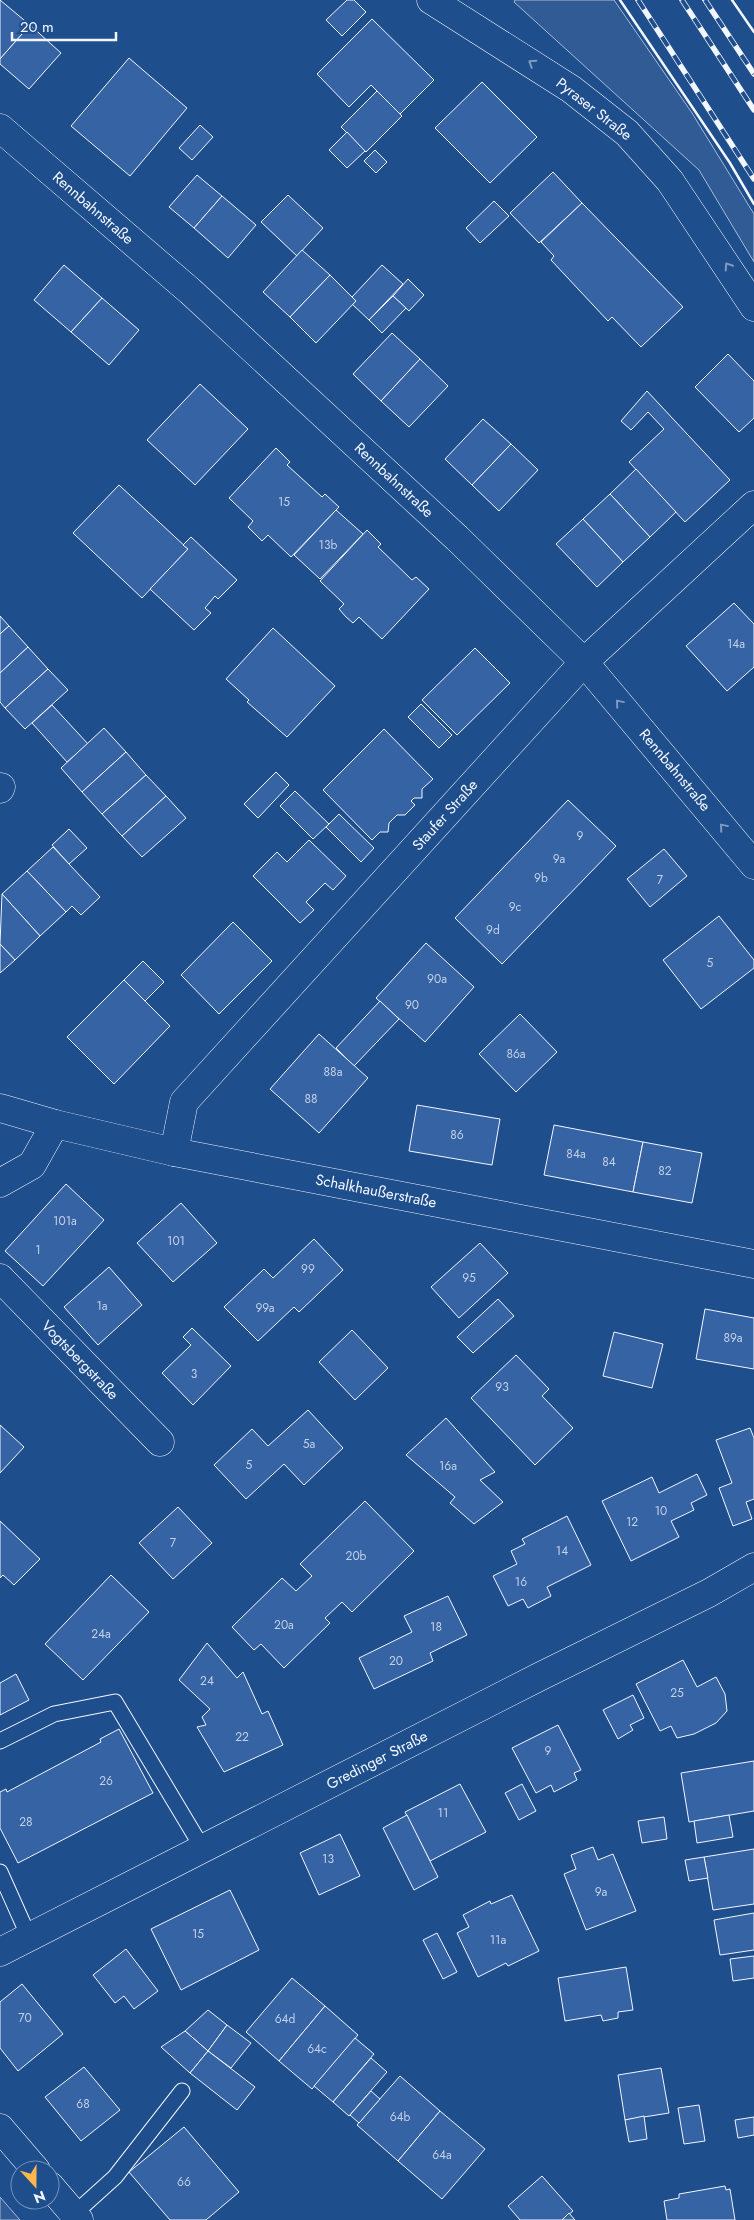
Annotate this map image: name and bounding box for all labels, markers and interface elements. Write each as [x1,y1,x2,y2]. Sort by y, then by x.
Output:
scale bar [12,10,116,42]
text: 20 m [20,16,54,38]
one-way arrow [528,60,537,70]
street label: Pyraser Straße [551,72,637,146]
street label: Rennbahnstraße [47,166,139,250]
one-way arrow [725,262,734,271]
street label: Rennbahnstraße [349,437,439,523]
house number: 15 [278,493,290,511]
house number: 13b [319,536,338,554]
house number: 14a [727,635,745,653]
one-way arrow [615,699,624,708]
street label: Rennbahnstraße [634,724,716,816]
street label: Staufer Straße [407,774,483,855]
one-way arrow [719,824,728,833]
house number: 9 [577,827,584,845]
house number: 9a [553,850,565,868]
house number: 9b [534,869,548,887]
house number: 7 [657,871,664,889]
house number: 9c [509,898,521,916]
house number: 9d [486,921,500,939]
house number: 5 [707,954,714,972]
house number: 90a [427,970,447,988]
house number: 90 [405,996,419,1014]
house number: 86a [506,1045,526,1063]
house number: 88a [324,1063,343,1081]
house number: 88 [304,1090,318,1108]
house number: 86 [450,1126,464,1144]
house number: 84a [566,1145,586,1163]
house number: 84 [602,1153,616,1171]
house number: 82 [658,1162,672,1180]
street label: Schalkhaußerstraße [314,1168,439,1214]
house number: 101a [53,1212,77,1230]
house number: 101 [167,1232,185,1250]
house number: 1 [35,1241,41,1259]
house number: 99 [301,1260,315,1278]
house number: 95 [462,1269,476,1287]
house number: 1a [96,1297,108,1315]
house number: 99a [255,1299,275,1317]
street label: Vogtsbergstraße [36,1315,124,1405]
house number: 89a [724,1329,743,1347]
house number: 3 [191,1365,198,1383]
house number: 93 [495,1378,509,1396]
house number: 5a [303,1435,315,1453]
house number: 5 [246,1456,253,1474]
house number: 16a [439,1457,457,1475]
house number: 10 [655,1502,667,1520]
house number: 12 [626,1513,638,1531]
house number: 7 [170,1534,177,1552]
house number: 14 [556,1542,568,1560]
house number: 20b [346,1547,367,1565]
house number: 16 [515,1573,527,1591]
house number: 20a [274,1616,294,1634]
house number: 18 [430,1618,442,1636]
house number: 24a [91,1625,111,1643]
house number: 20 [389,1652,403,1670]
house number: 24 [200,1672,214,1690]
house number: 25 [670,1684,684,1702]
street label: Gredinger Straße [323,1725,432,1795]
house number: 22 [235,1728,249,1746]
house number: 9 [545,1742,552,1760]
house number: 26 [99,1772,113,1790]
house number: 11 [438,1804,448,1822]
house number: 28 [19,1813,33,1831]
house number: 13 [322,1850,334,1868]
house number: 9a [595,1883,607,1901]
house number: 15 [192,1925,204,1943]
house number: 11a [490,1931,507,1949]
house number: 70 [18,2009,32,2027]
house number: 64d [275,2010,295,2028]
house number: 64c [307,2040,327,2058]
house number: 68 [76,2095,90,2113]
house number: 64b [390,2108,411,2126]
house number: 64a [432,2146,452,2164]
north arrow [10,2160,60,2210]
house number: 66 [177,2173,191,2191]
text: N [31,2186,48,2208]

